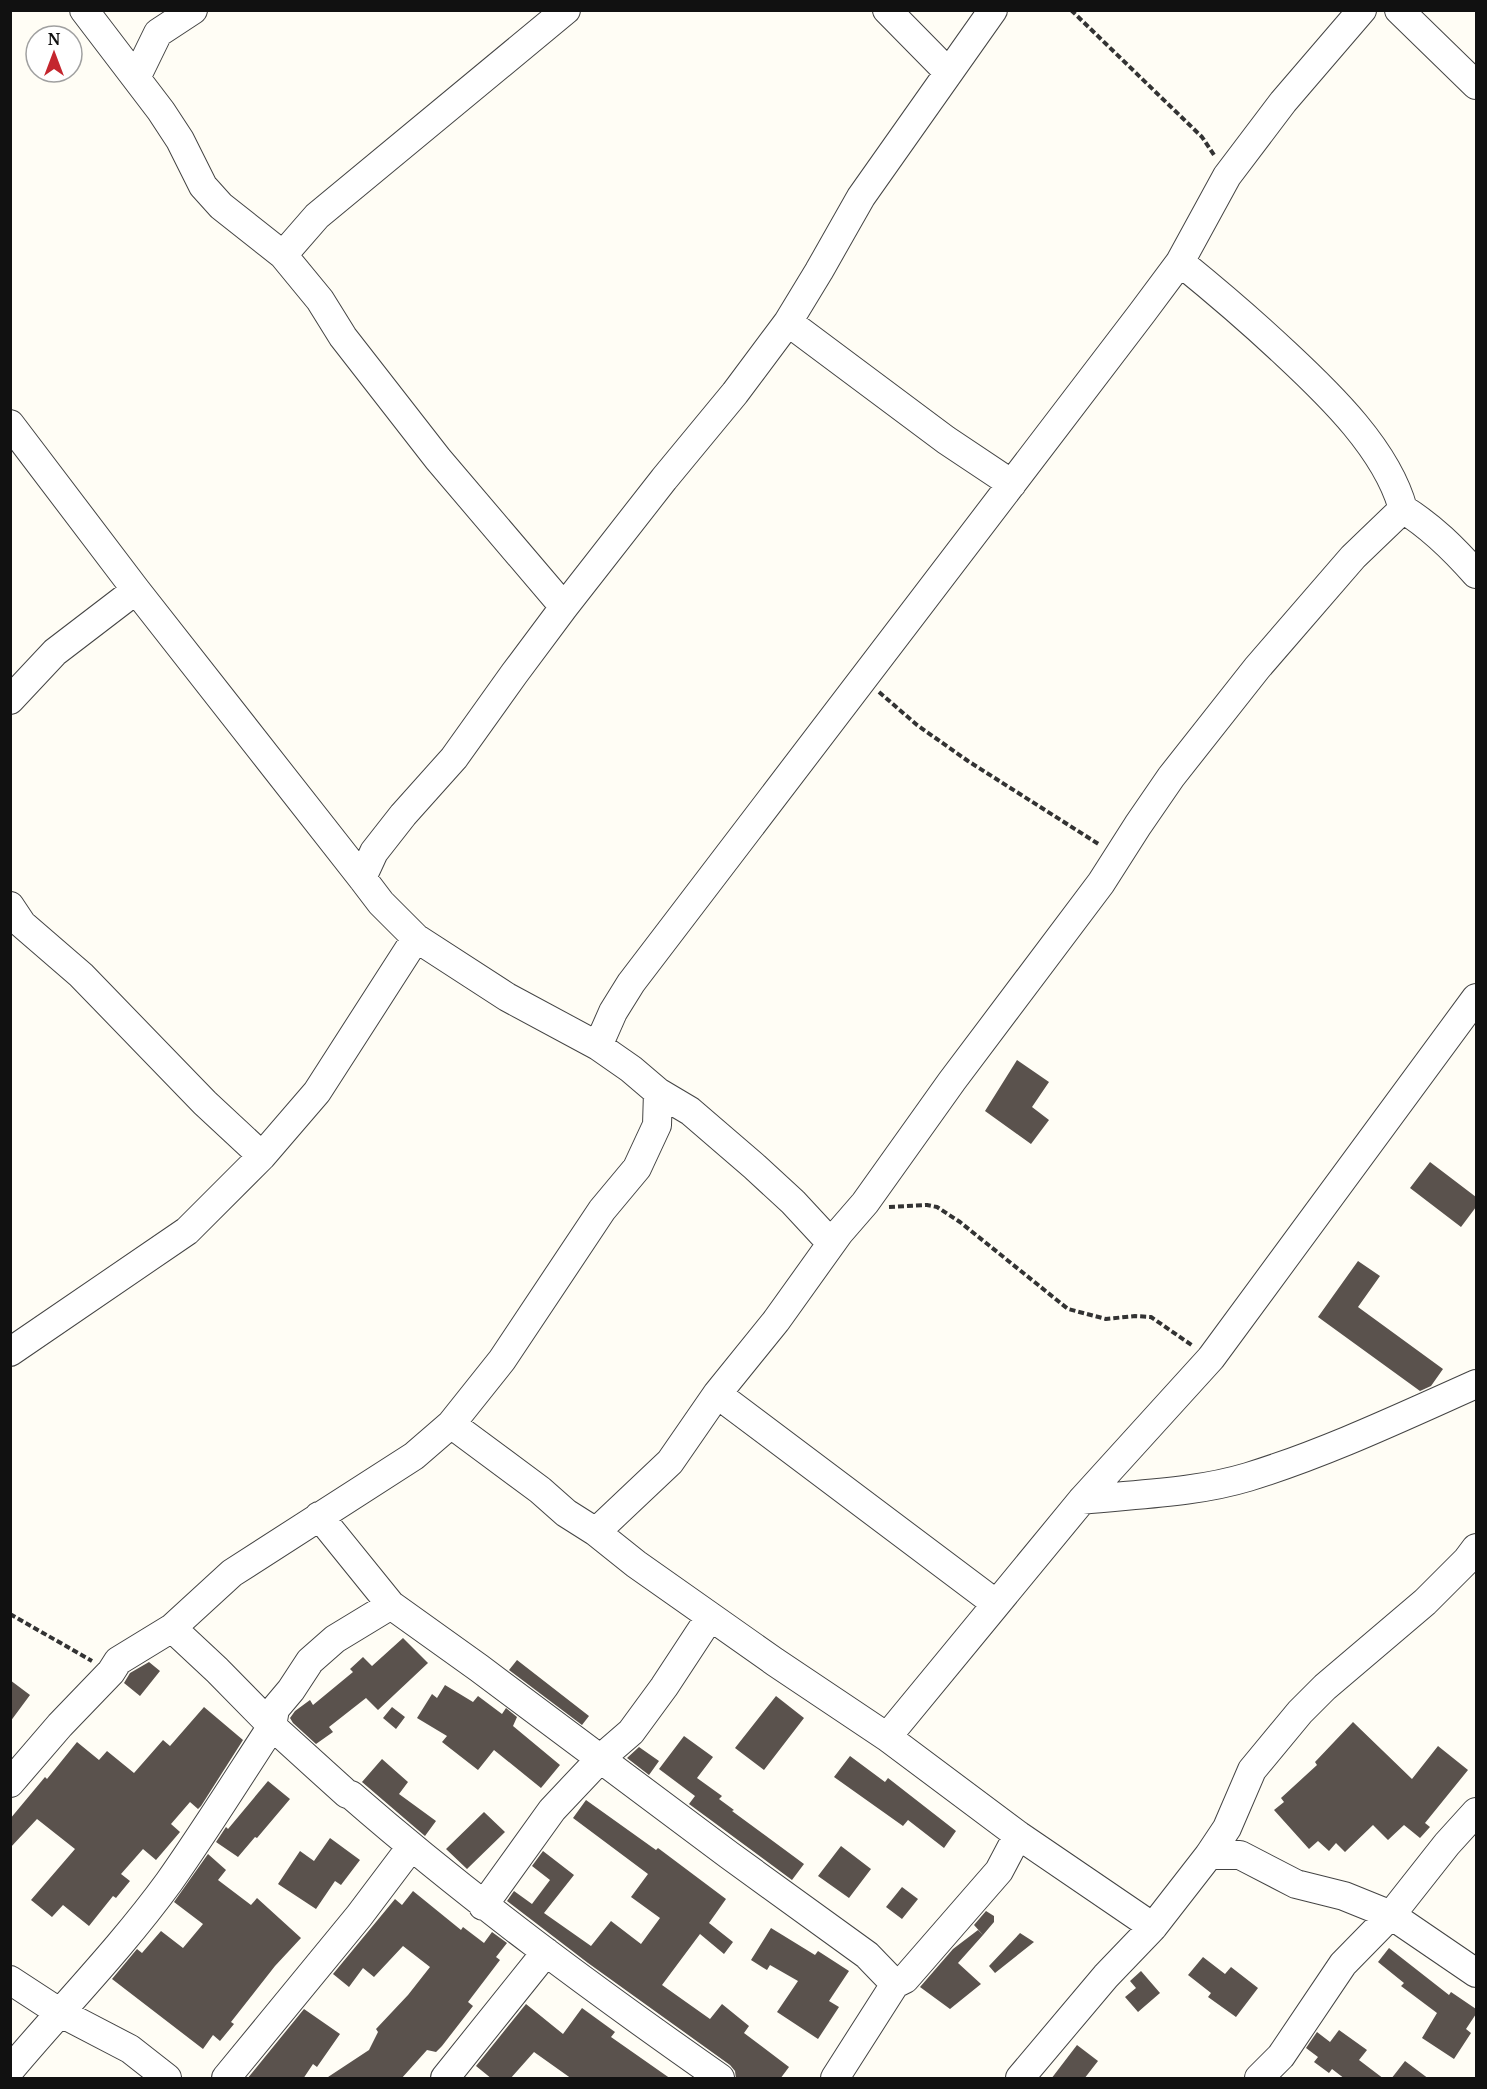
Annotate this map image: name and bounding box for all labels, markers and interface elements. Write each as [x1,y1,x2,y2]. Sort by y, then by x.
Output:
north arrow [24,24,84,84]
text: N [48,28,61,50]

